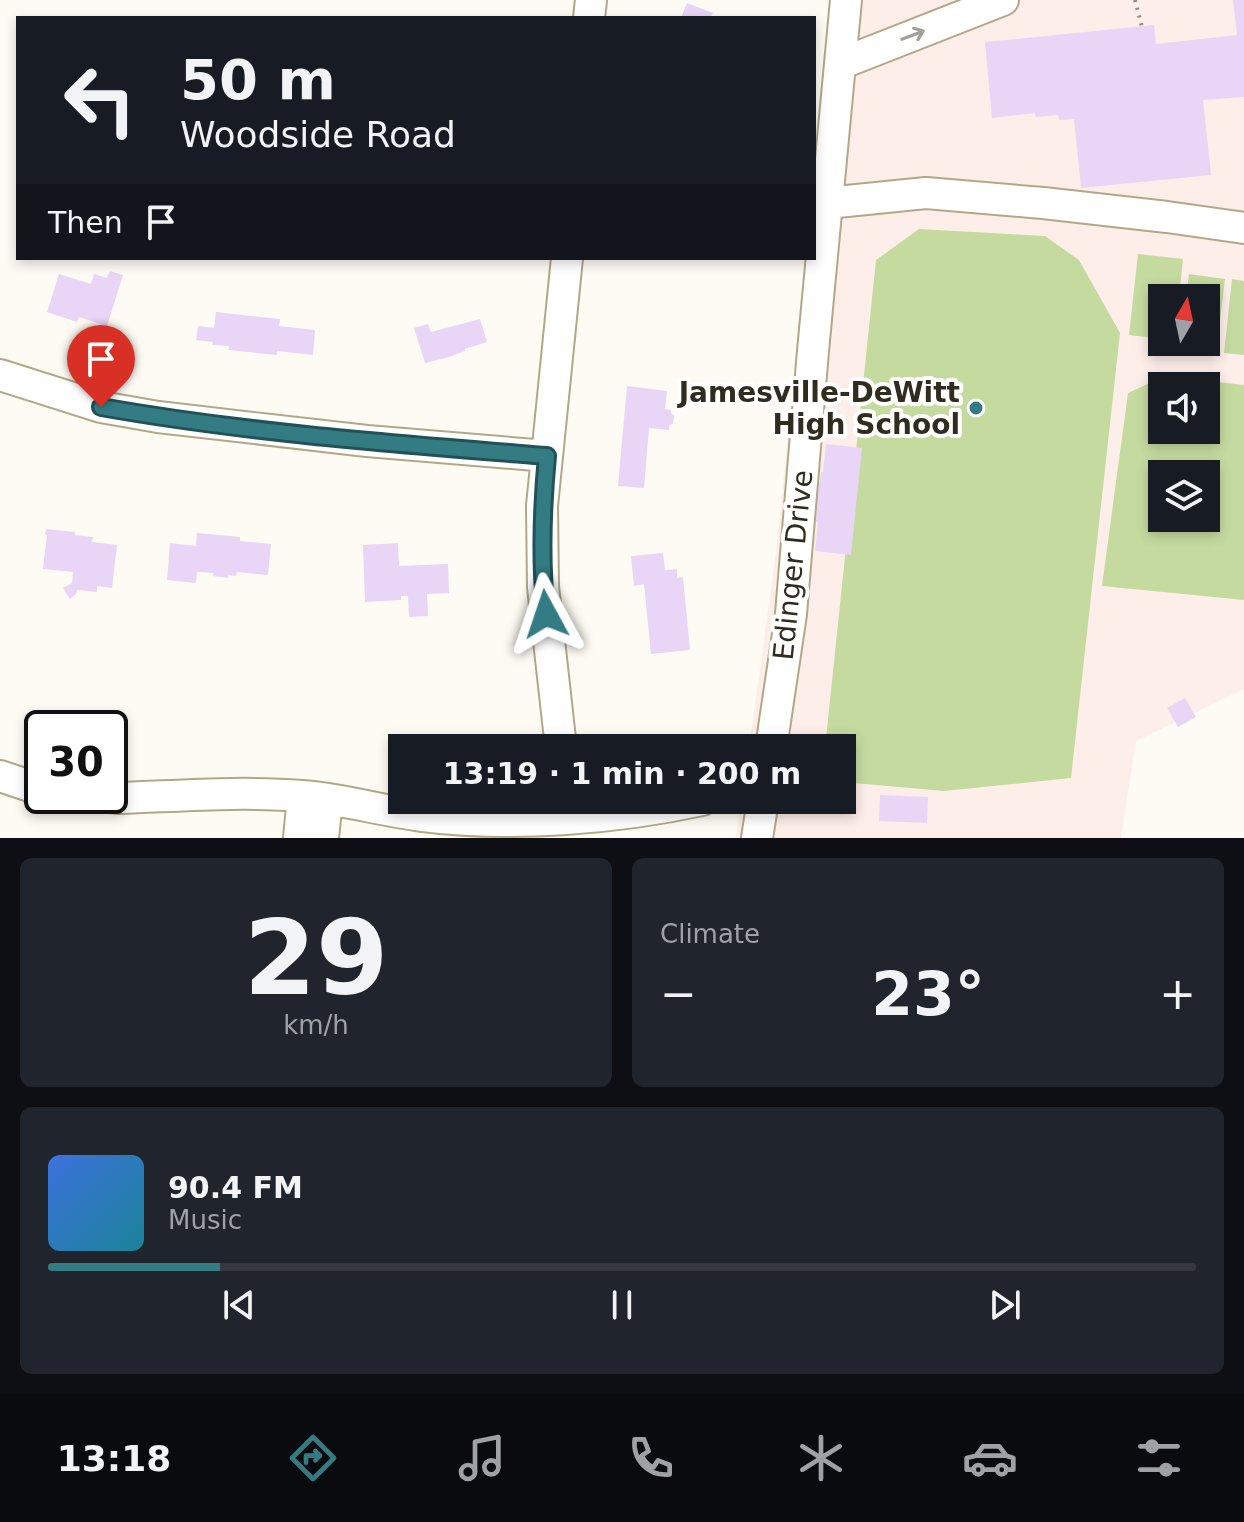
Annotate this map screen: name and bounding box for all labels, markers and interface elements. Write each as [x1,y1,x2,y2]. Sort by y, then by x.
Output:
one-way arrow [900,27,925,41]
text: 50 m [180,47,336,112]
icon: left [48,48,152,152]
text: Woodside Road [180,114,456,155]
icon: arrive [139,200,183,244]
text: Then [48,205,123,240]
north arrow [1148,284,1220,356]
map controls [1148,284,1220,532]
pin [67,325,135,407]
icon: arrive [79,337,123,381]
button: sound [1148,372,1220,444]
place label: Jamesville-DeWitt High School [677,376,960,441]
marker: Jamesville-DeWitt High School [967,399,985,417]
button: layers [1148,460,1220,532]
street label: Edinger Drive [767,468,819,662]
position arrow [504,572,588,656]
speed limit sign: 30 [24,710,128,814]
text: 13:19 · 1 min · 200 m [443,756,801,791]
text: 29 [244,897,388,1019]
text: Climate [660,919,760,949]
text: 23° [871,959,985,1029]
text: − [660,968,697,1019]
text: + [1159,968,1196,1019]
text: km/h [283,1010,349,1040]
text: 90.4 FM [168,1170,303,1205]
text: Music [168,1205,242,1235]
icon: previous [217,1283,261,1327]
icon: pause [600,1283,644,1327]
icon: next [983,1283,1027,1327]
icon: directions [285,1430,341,1486]
icon: music [454,1430,510,1486]
icon: phone [623,1430,679,1486]
icon: climate [793,1430,849,1486]
icon: car [962,1430,1018,1486]
icon: filters [1131,1430,1187,1486]
text: 13:18 [57,1438,171,1479]

